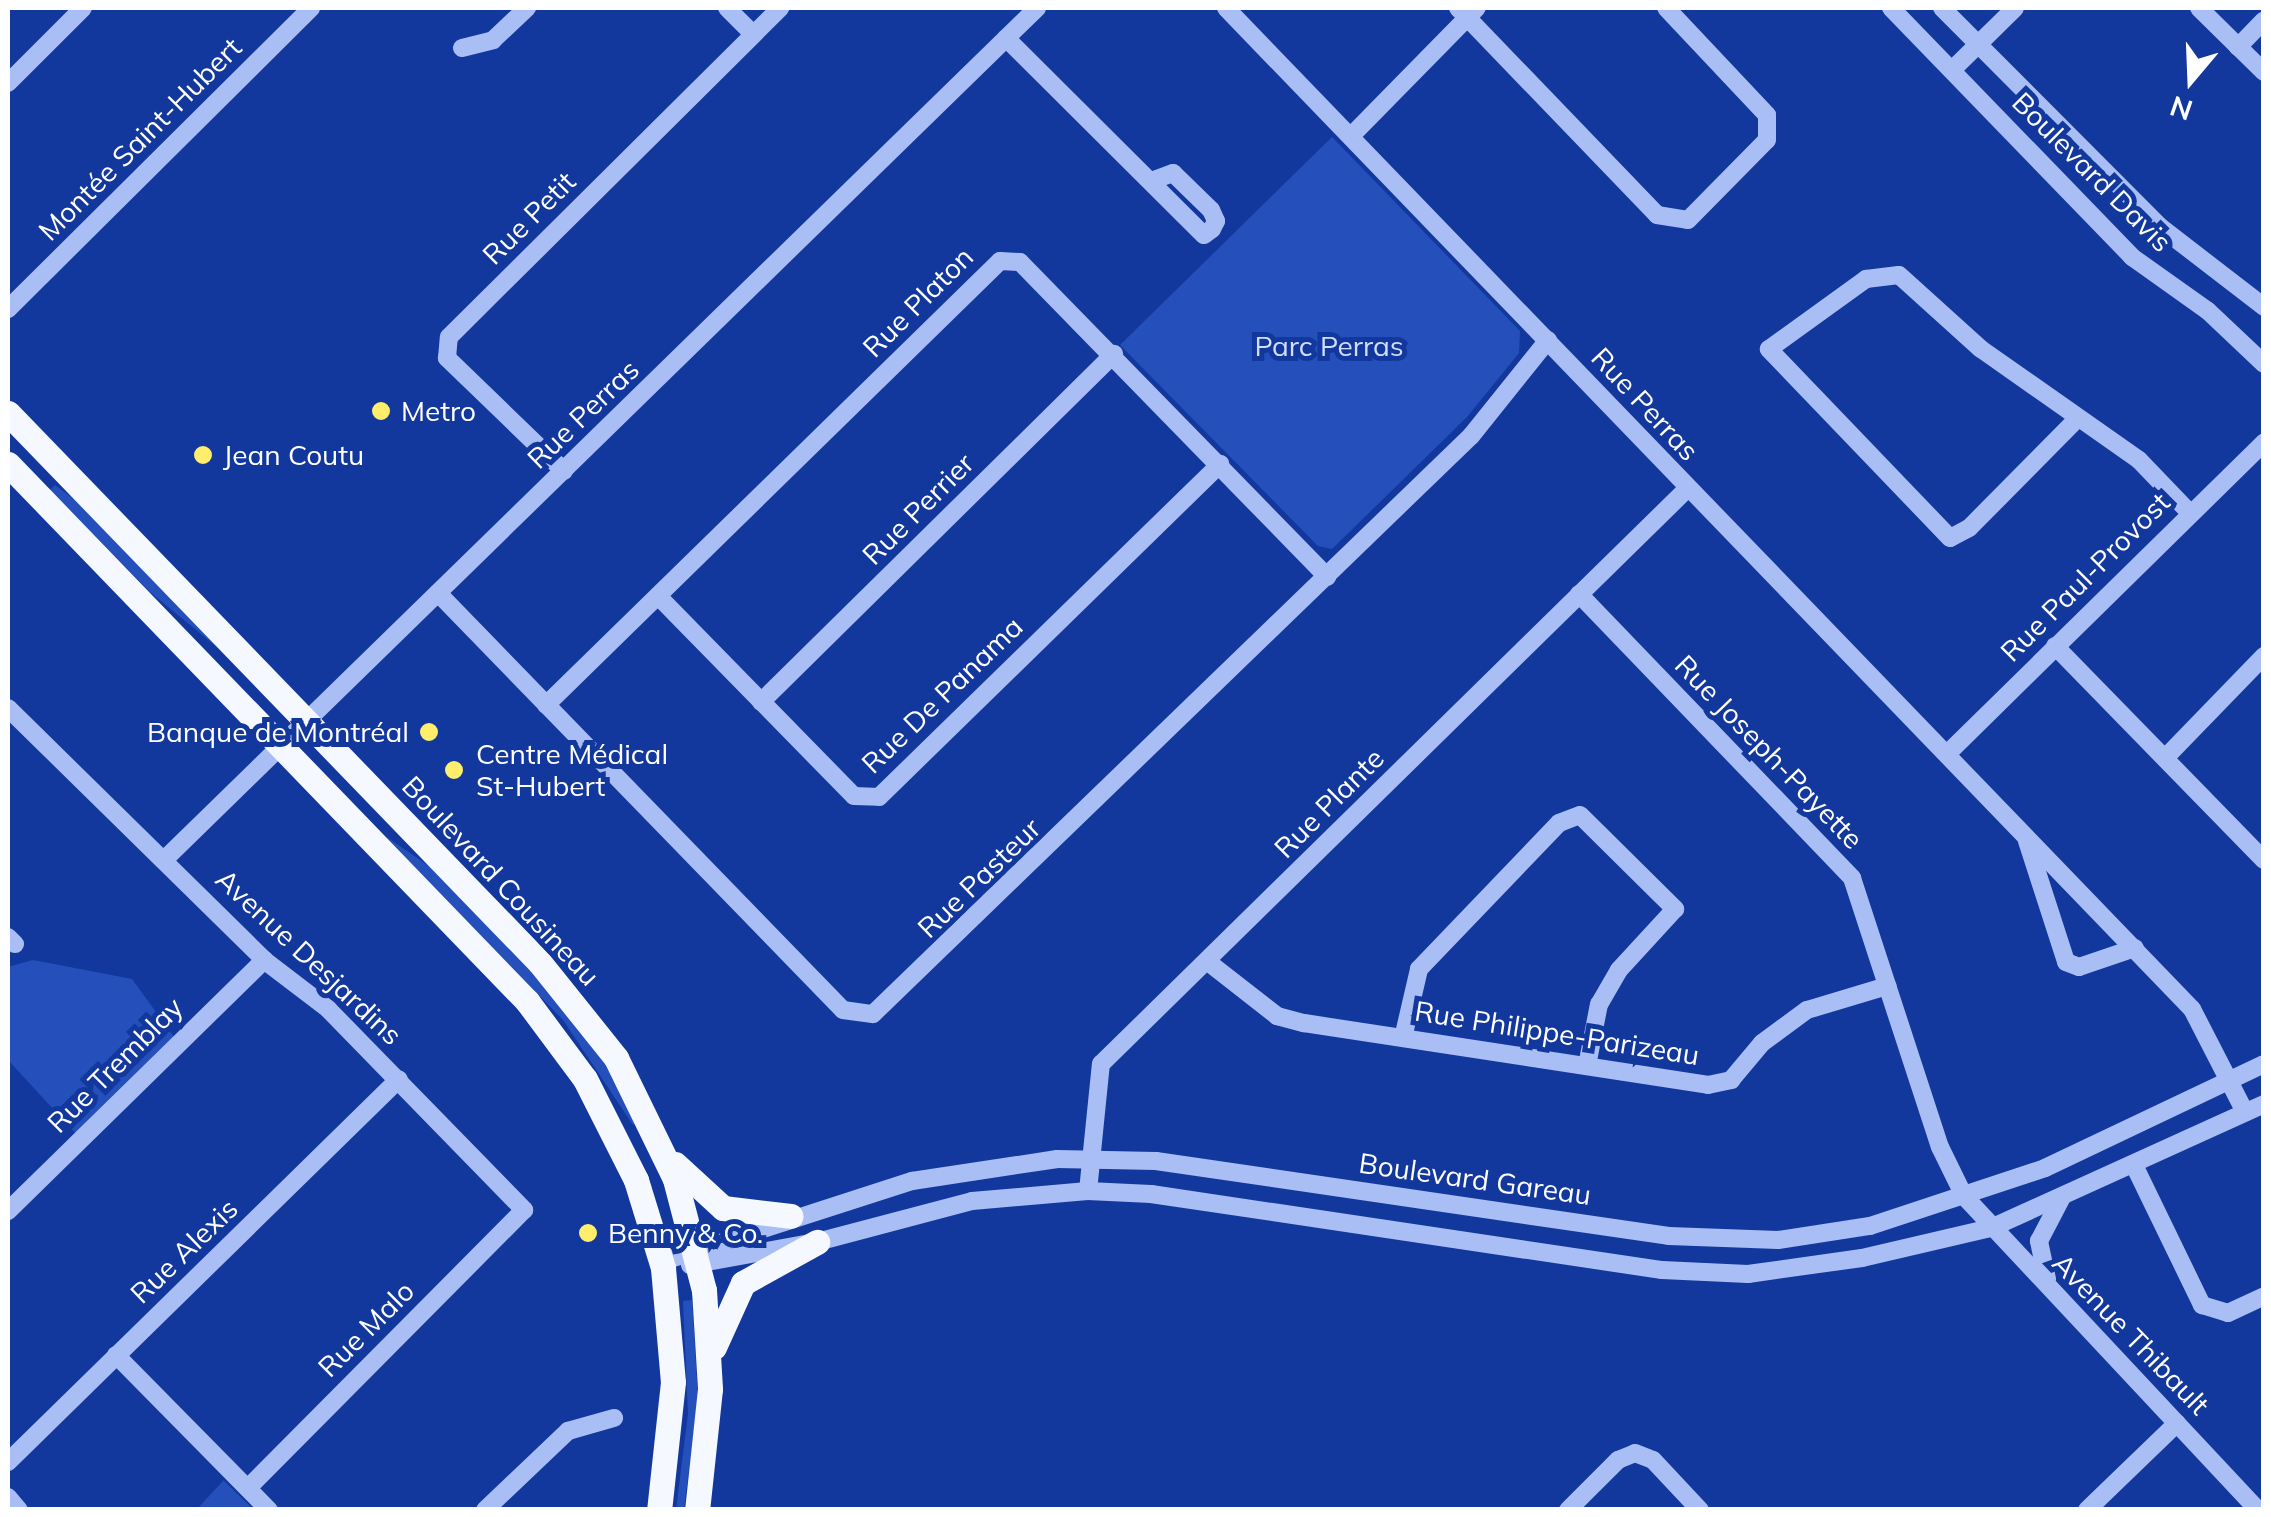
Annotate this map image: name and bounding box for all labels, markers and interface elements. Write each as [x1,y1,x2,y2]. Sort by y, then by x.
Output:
north arrow [2141,30,2241,130]
street label: Montée Saint-Hubert [32,31,248,247]
street label: Boulevard Davis [2005,85,2179,259]
text: N [2165,89,2197,129]
street label: Rue Petit [476,165,582,271]
street label: Rue Platon [856,240,980,364]
park label: Parc Perras [1254,329,1404,363]
street label: Rue Perras [1584,341,1706,467]
street label: Rue Perras [520,353,646,475]
place label: Metro [401,394,476,428]
marker: Metro [370,400,392,422]
place label: Jean Coutu [223,438,364,472]
marker: Jean Coutu [192,444,214,466]
street label: Rue Perrier [855,446,981,572]
street label: Rue Paul-Provost [1994,486,2176,668]
street label: Rue De Panama [855,610,1029,780]
street label: Rue Joseph-Payette [1668,648,1870,856]
place label: Banque de Montréal [147,715,409,749]
marker: Banque de Montréal [418,721,440,743]
place label: Centre Médical St-Hubert [476,737,668,803]
street label: Rue Plante [1267,741,1391,865]
marker: Centre Médical St-Hubert [441,757,467,783]
street label: Boulevard Cousineau [395,769,607,993]
street label: Rue Pasteur [911,811,1047,945]
street label: Avenue Desjardins [209,862,409,1052]
street label: Rue Tremblay [40,990,190,1140]
street label: Rue Philippe-Parizeau [1412,994,1702,1072]
street label: Boulevard Gareau [1357,1146,1593,1212]
street label: Rue Alexis [123,1192,245,1310]
place label: Benny & Co. [608,1216,763,1250]
marker: Benny & Co. [577,1222,599,1244]
street label: Avenue Thibault [2046,1246,2216,1422]
street label: Rue Malo [311,1274,421,1384]

